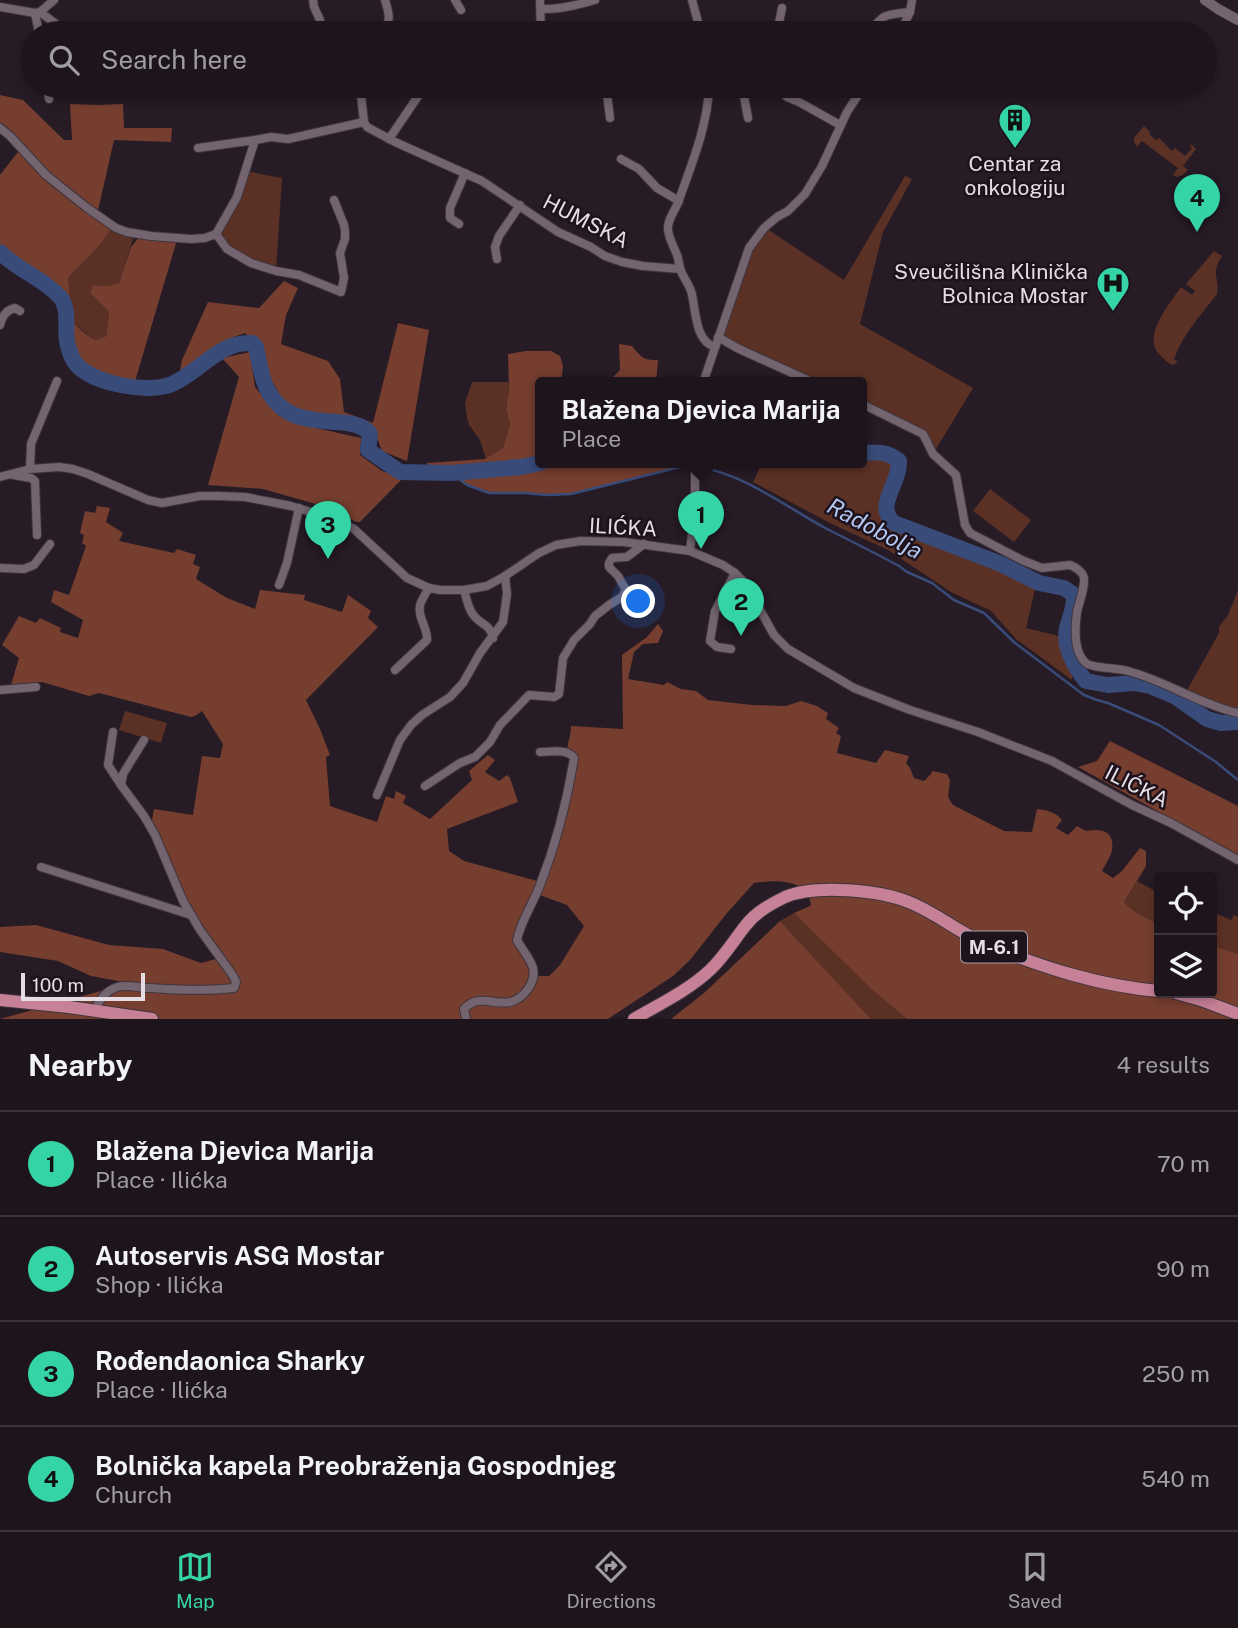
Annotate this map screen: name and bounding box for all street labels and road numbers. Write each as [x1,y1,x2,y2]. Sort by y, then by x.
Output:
street label: HUMSKA [539,189,633,253]
street label: ILIĆKA [588,513,658,541]
street label: ILIĆKA [1101,759,1173,813]
road number: M-6.1 [961,931,1027,962]

